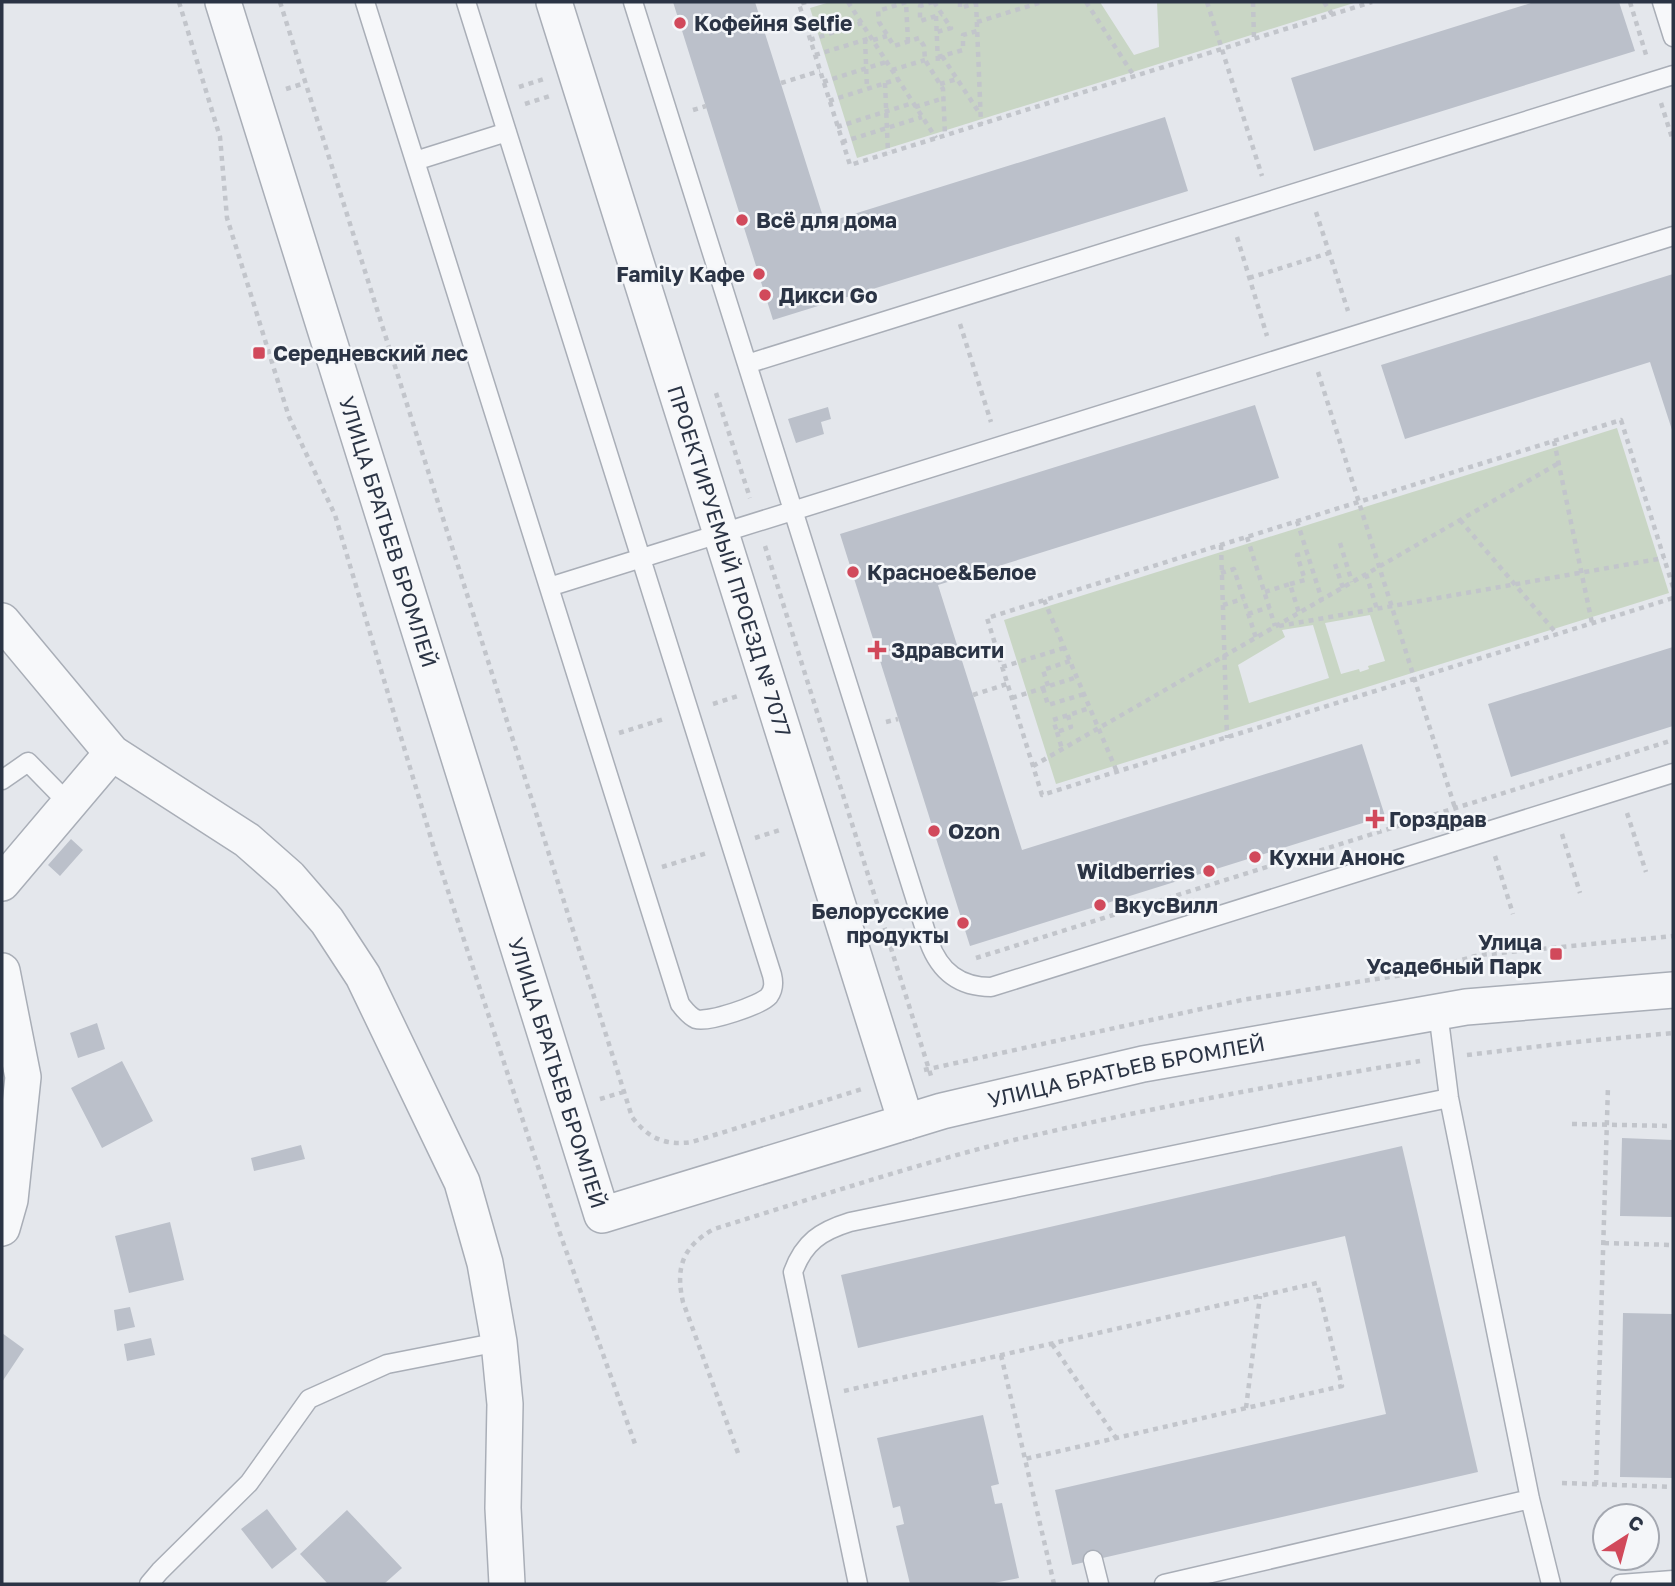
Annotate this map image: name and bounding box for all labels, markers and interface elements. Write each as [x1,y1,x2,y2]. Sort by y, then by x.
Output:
place label: Кофейня Selfie [694,10,852,36]
marker: Кофейня Selfie [672,15,688,31]
place label: Всё для дома [756,207,897,233]
marker: Всё для дома [734,212,750,228]
place label: Family Кафе [616,261,745,287]
marker: Family Кафе [751,266,767,282]
place label: Дикси Go [779,282,878,308]
marker: Дикси Go [757,287,773,303]
place label: Середневский лес [273,340,468,366]
marker: Середневский лес [251,345,267,361]
street label: ПРОЕКТИРУЕМЫЙ ПРОЕЗД № 7077 [662,382,797,740]
street label: УЛИЦА БРАТЬЕВ БРОМЛЕЙ [334,393,443,670]
place label: Красное&Белое [867,559,1036,585]
marker: Красное&Белое [845,564,861,580]
place label: Здравсити [891,637,1004,663]
marker: Здравсити [869,642,885,658]
place label: Горздрав [1389,806,1487,832]
marker: Горздрав [1367,811,1383,827]
place label: Ozon [948,818,1000,844]
marker: Ozon [926,823,942,839]
place label: Кухни Анонс [1269,844,1405,870]
marker: Кухни Анонс [1247,849,1263,865]
place label: Wildberries [1077,858,1195,884]
marker: Wildberries [1201,863,1217,879]
place label: ВкусВилл [1114,892,1218,918]
marker: ВкусВилл [1092,897,1108,913]
place label: Белорусские продукты [811,898,949,948]
marker: Белорусские продукты [955,915,971,931]
place label: Улица Усадебный Парк [1366,929,1542,979]
street label: УЛИЦА БРАТЬЕВ БРОМЛЕЙ [503,934,612,1212]
marker: Улица Усадебный Парк [1548,946,1564,962]
street label: УЛИЦА БРАТЬЕВ БРОМЛЕЙ [985,1030,1267,1113]
north arrow [1591,1502,1661,1572]
text: С [1624,1510,1649,1536]

